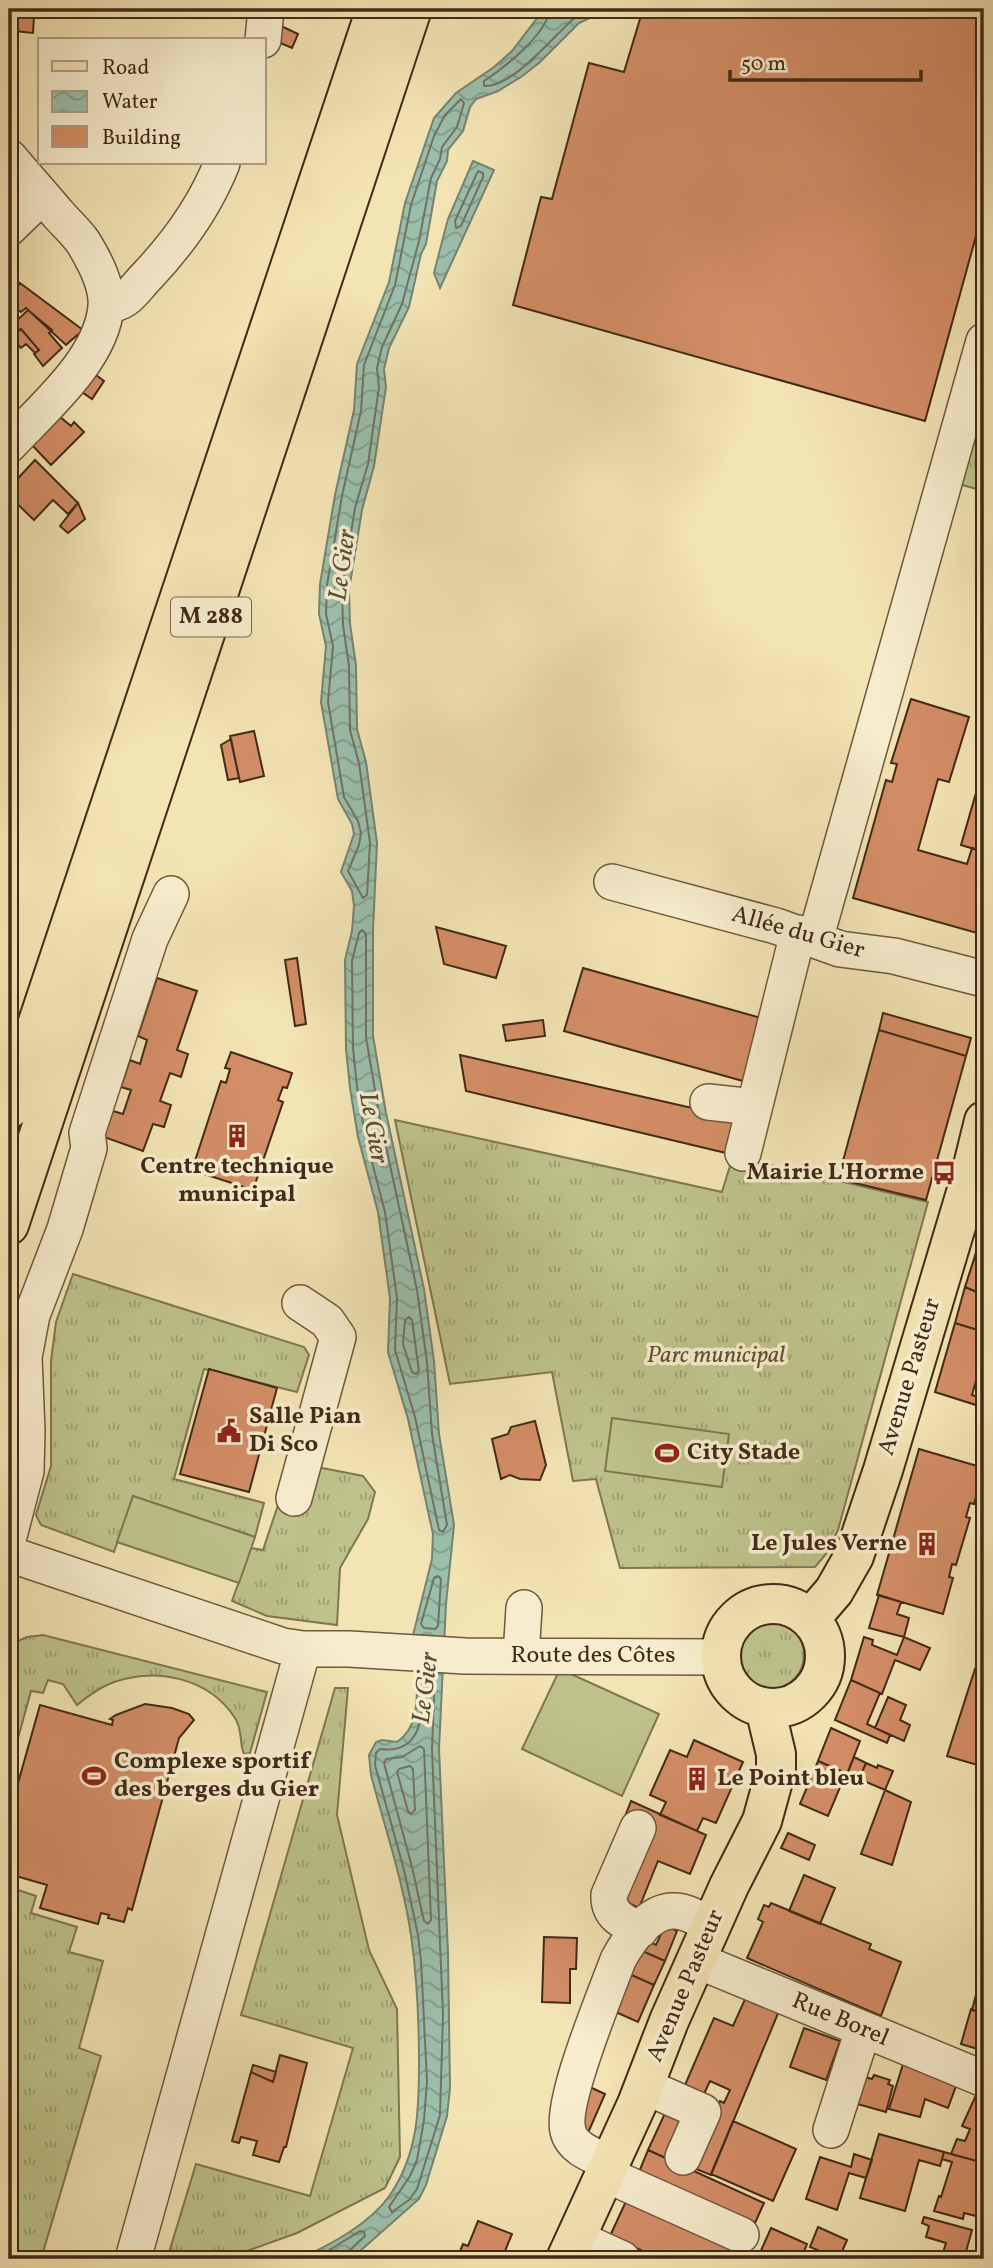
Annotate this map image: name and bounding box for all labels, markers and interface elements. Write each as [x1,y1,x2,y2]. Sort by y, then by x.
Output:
legend [38,38,266,164]
scale bar [730,38,921,82]
text: 50 m [741,50,786,79]
text: Road [102,54,149,83]
text: Water [102,88,158,117]
text: Building [102,124,181,153]
water label: Le Gier [320,527,366,603]
road number: M 288 [171,597,251,636]
street label: Allée du Gier [728,898,868,968]
water label: Le Gier [349,1089,397,1167]
building icon: Centre technique municipal [223,1122,251,1150]
place label: Centre technique municipal [140,1150,334,1212]
place label: Mairie L'Horme [746,1156,924,1190]
bus stop icon: Mairie L'Horme [930,1159,958,1187]
street label: Avenue Pasteur [870,1294,950,1460]
park label: Parc municipal [647,1339,785,1373]
place label: Salle Pian Di Sco [249,1400,362,1462]
public building icon: Salle Pian Di Sco [215,1417,243,1445]
place label: City Stade [687,1436,800,1470]
sports icon: City Stade [653,1439,681,1467]
place label: Le Jules Verne [751,1527,907,1561]
building icon: Le Jules Verne [913,1530,941,1558]
street label: Route des Côtes [511,1639,675,1673]
water label: Le Gier [404,1650,448,1726]
place label: Complexe sportif des berges du Gier [114,1745,319,1807]
sports icon: Complexe sportif des berges du Gier [80,1762,108,1790]
place label: Le Point bleu [717,1762,865,1796]
building icon: Le Point bleu [683,1765,711,1793]
street label: Avenue Pasteur [639,1905,733,2067]
street label: Rue Borel [786,1984,894,2056]

